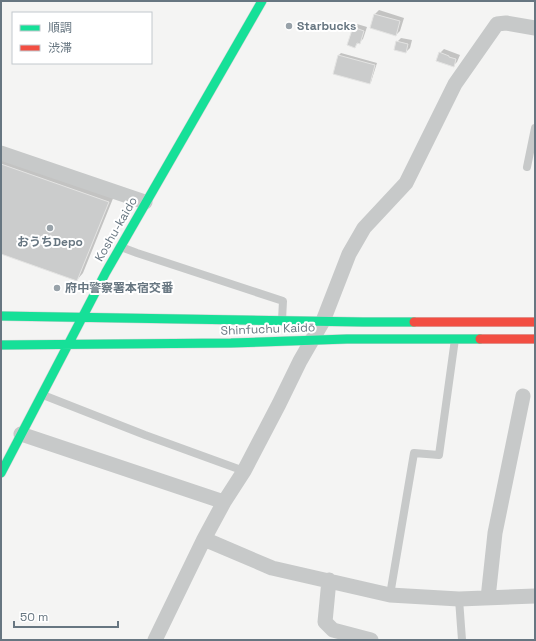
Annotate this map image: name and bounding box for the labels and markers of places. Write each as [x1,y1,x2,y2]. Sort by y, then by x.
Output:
place label: Starbucks [297,18,356,34]
marker: Starbucks [284,21,294,31]
marker: おうちDepo [45,223,55,233]
place label: おうちDepo [17,234,83,250]
place label: 府中警察署本宿交番 [65,280,174,296]
marker: 府中警察署本宿交番 [52,283,62,293]

